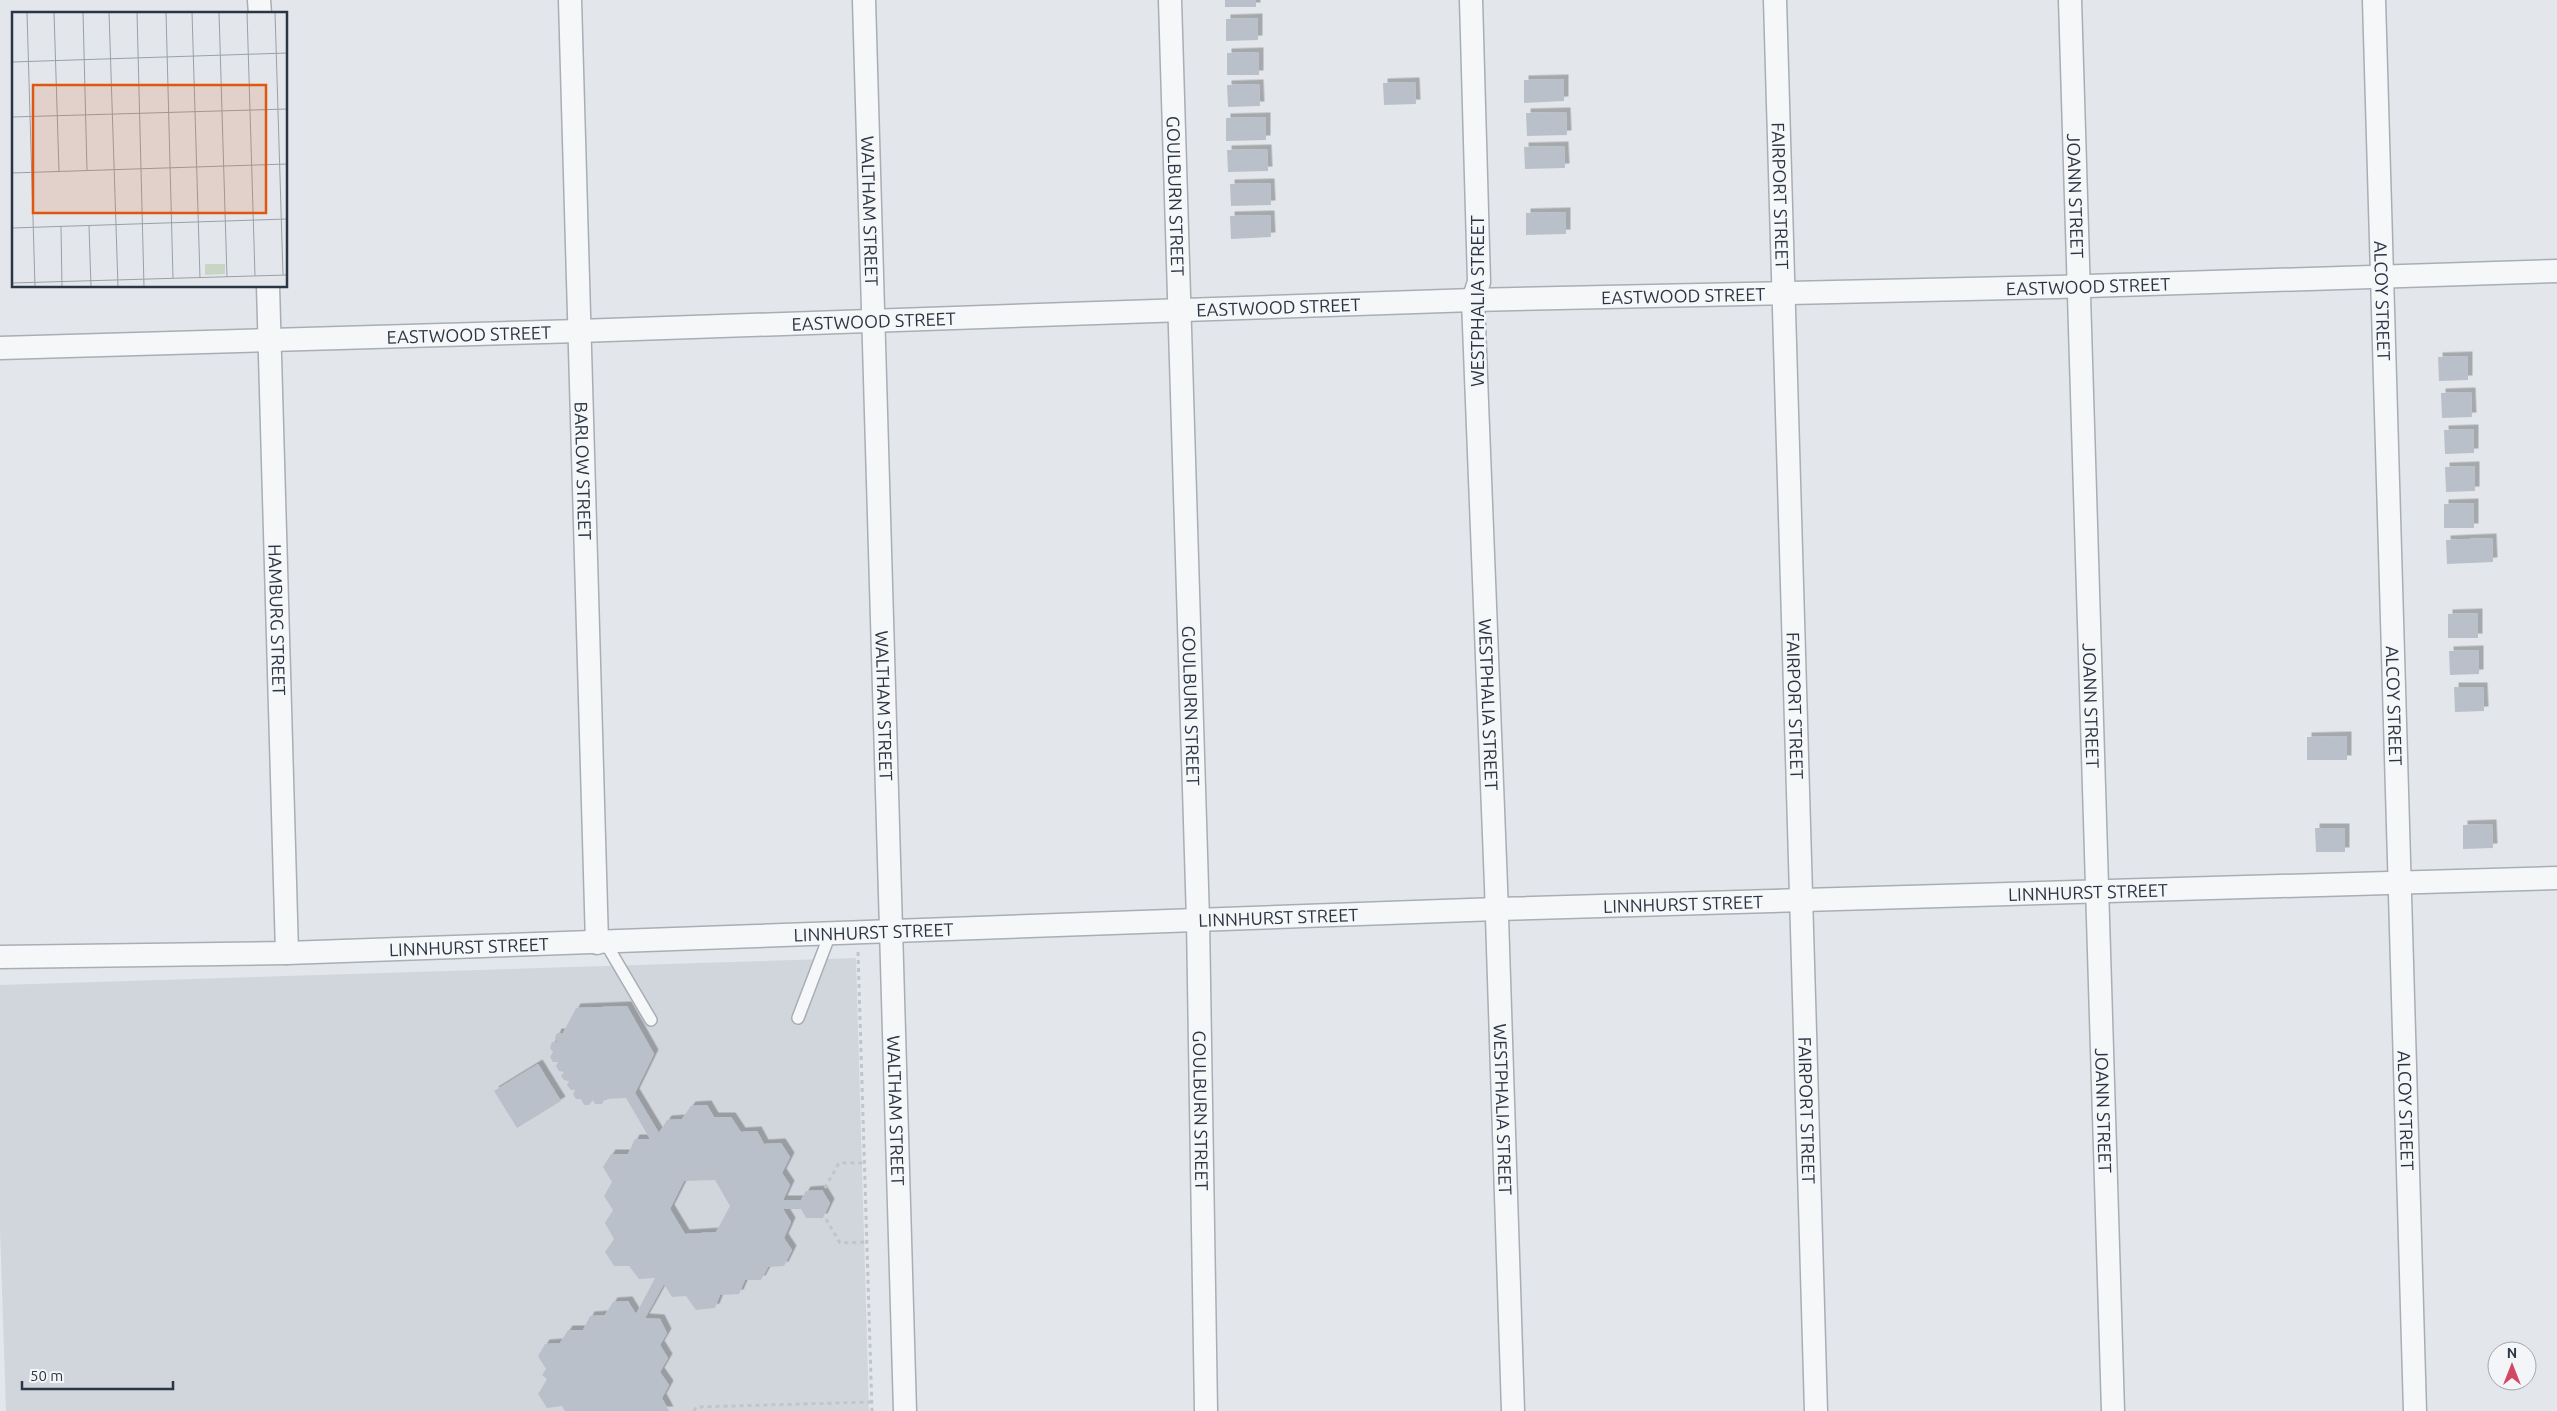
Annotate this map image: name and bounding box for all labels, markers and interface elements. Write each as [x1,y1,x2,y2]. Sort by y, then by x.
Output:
inset map [12,12,288,288]
street label: GOULBURN STREET [1164,116,1188,276]
street label: FAIRPORT STREET [1769,122,1793,270]
street label: JOANN STREET [2064,133,2088,259]
street label: WALTHAM STREET [858,135,882,286]
street label: WESTPHALIA STREET [1467,215,1487,387]
street label: ALCOY STREET [2371,241,2394,361]
street label: EASTWOOD STREET [2006,273,2171,298]
street label: EASTWOOD STREET [1601,283,1766,307]
street label: EASTWOOD STREET [1196,294,1361,320]
street label: EASTWOOD STREET [791,308,956,334]
street label: EASTWOOD STREET [386,322,551,347]
street label: BARLOW STREET [572,401,595,540]
street label: HAMBURG STREET [265,544,290,696]
street label: WESTPHALIA STREET [1476,618,1502,791]
street label: GOULBURN STREET [1179,625,1204,786]
street label: WALTHAM STREET [872,630,897,781]
street label: FAIRPORT STREET [1783,632,1808,780]
street label: JOANN STREET [2080,643,2103,768]
street label: ALCOY STREET [2383,645,2406,766]
street label: LINNHURST STREET [2008,879,2168,904]
street label: LINNHURST STREET [1603,891,1763,916]
street label: LINNHURST STREET [1198,904,1359,930]
street label: LINNHURST STREET [793,919,954,945]
street label: LINNHURST STREET [389,933,549,959]
street label: WESTPHALIA STREET [1490,1023,1516,1195]
street label: GOULBURN STREET [1190,1030,1212,1191]
street label: WALTHAM STREET [884,1035,908,1186]
street label: FAIRPORT STREET [1795,1037,1819,1184]
street label: JOANN STREET [2092,1048,2116,1173]
street label: ALCOY STREET [2395,1050,2418,1171]
north arrow [2487,1341,2537,1391]
text: N [2507,1345,2517,1361]
scale bar [22,1358,174,1390]
text: 50 m [30,1367,63,1384]

